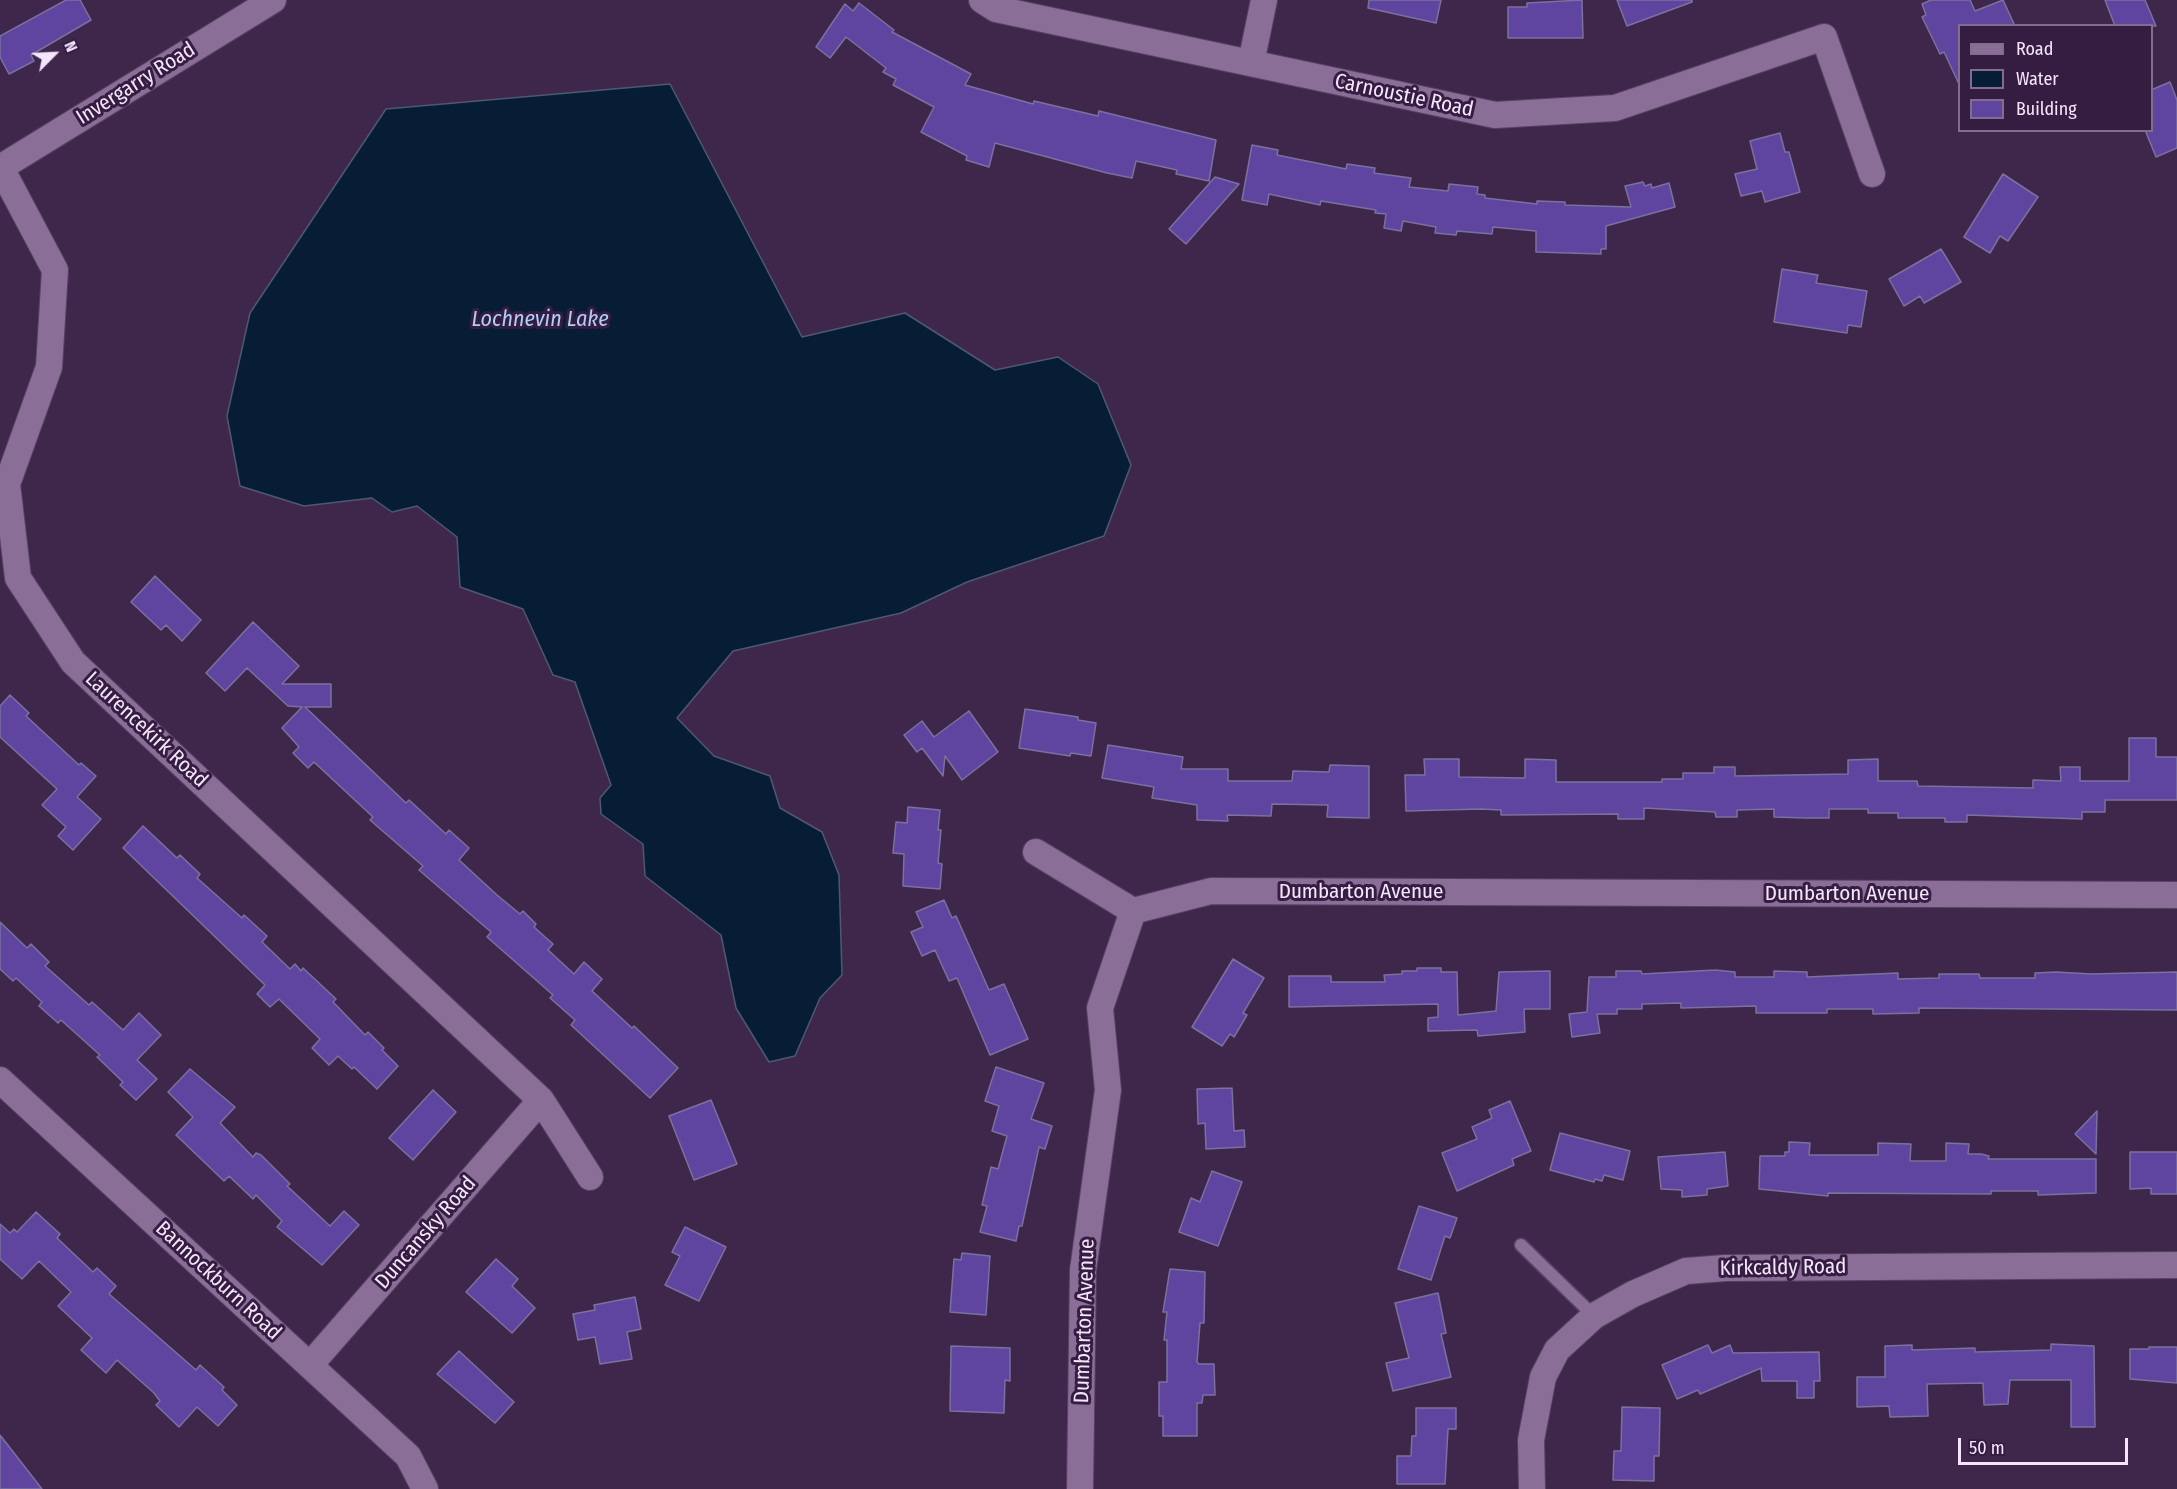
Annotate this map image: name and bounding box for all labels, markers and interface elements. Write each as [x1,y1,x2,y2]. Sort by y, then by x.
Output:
north arrow [24,24,84,84]
legend [1958,24,2153,132]
street label: Invergarry Road [72,37,200,131]
text: N [60,38,82,55]
text: Road [2016,38,2053,60]
text: Water [2016,68,2059,90]
street label: Carnoustie Road [1332,69,1476,123]
text: Building [2016,98,2077,120]
water label: Lochnevin Lake [471,307,609,333]
street label: Laurencekirk Road [80,667,212,793]
street label: Dumbarton Avenue [1279,879,1443,905]
street label: Dumbarton Avenue [1765,881,1929,907]
street label: Duncansky Road [370,1172,482,1294]
street label: Bannockburn Road [150,1216,286,1346]
street label: Dumbarton Avenue [1070,1238,1100,1404]
street label: Kirkcaldy Road [1719,1254,1847,1282]
scale bar [1961,1426,2130,1464]
text: 50 m [1969,1437,2005,1459]

